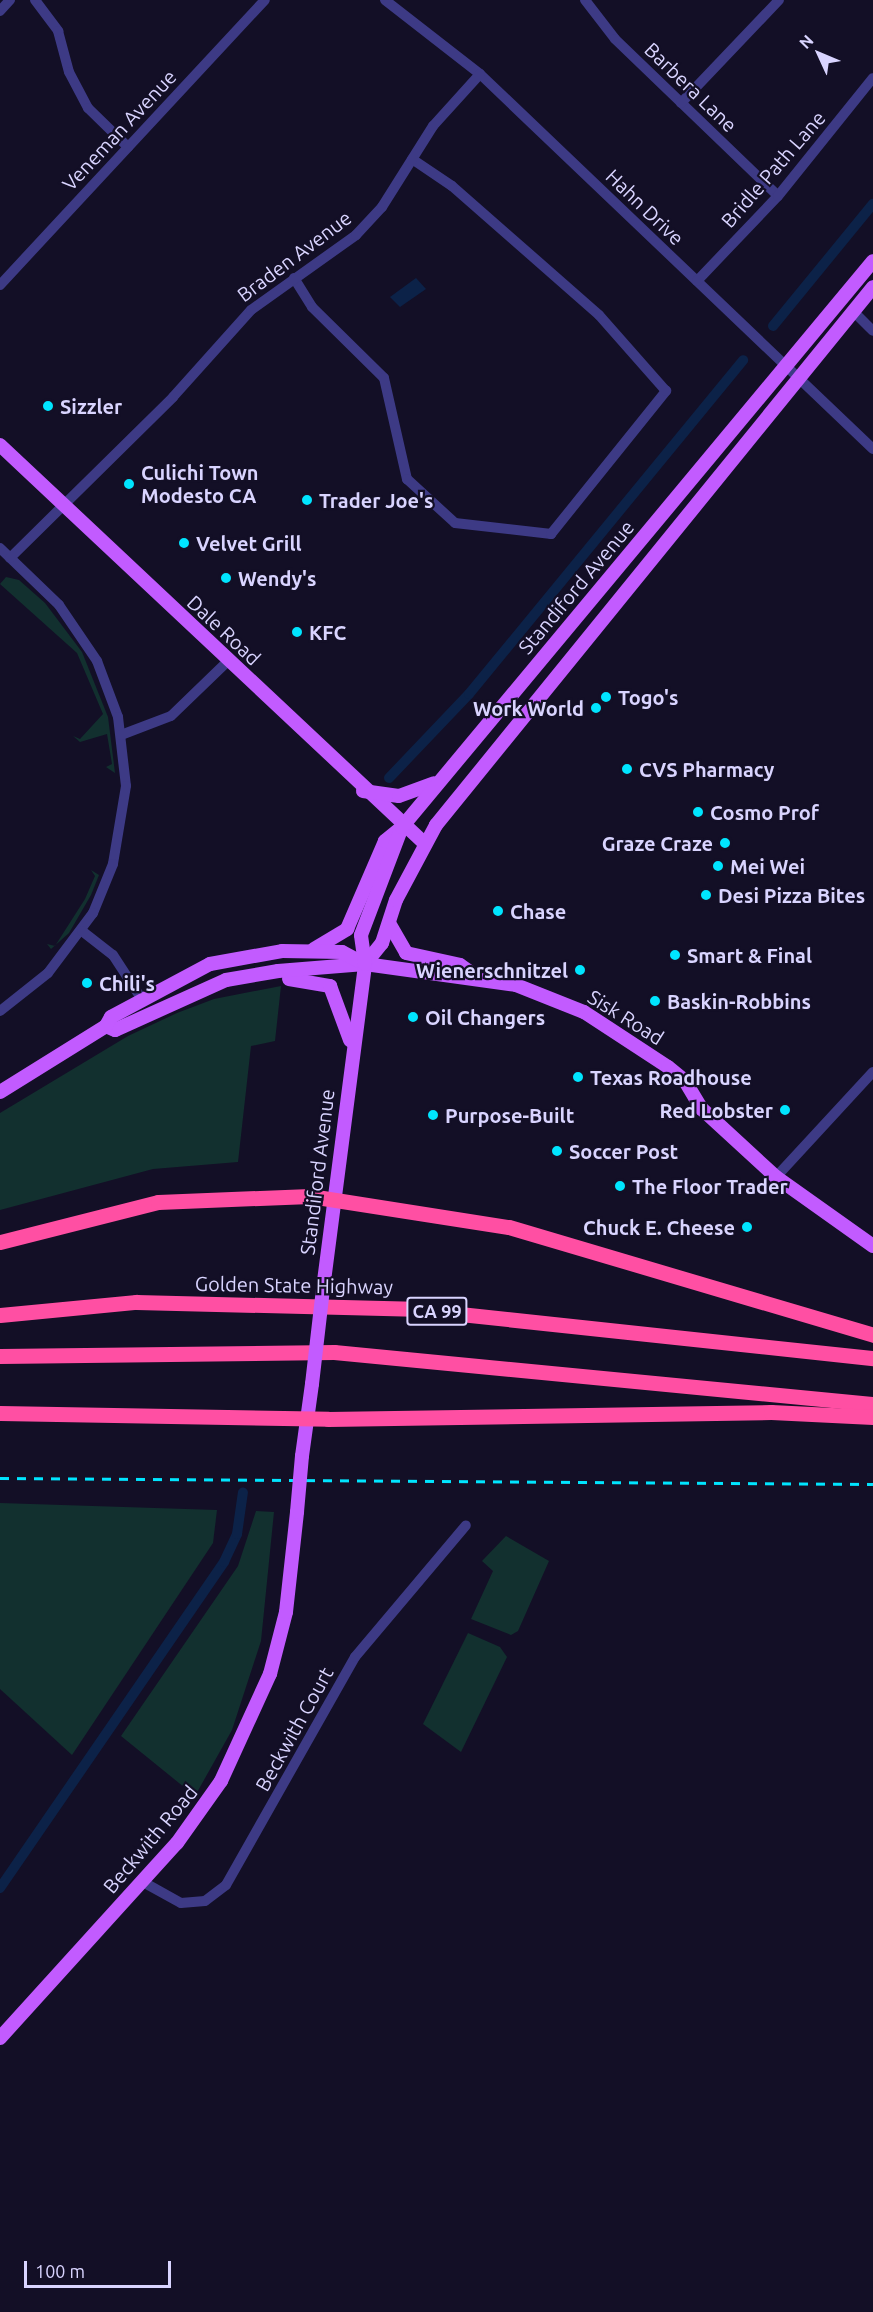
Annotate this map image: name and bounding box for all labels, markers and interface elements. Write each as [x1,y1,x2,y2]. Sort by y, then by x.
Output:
north arrow [789,24,849,84]
text: N [795,31,817,52]
street label: Barbera Lane [640,37,742,137]
street label: Veneman Avenue [57,65,181,195]
street label: Bridle Path Lane [716,106,830,232]
street label: Hahn Drive [601,164,689,250]
street label: Braden Avenue [232,205,356,307]
place label: Sizzler [60,394,122,418]
marker: Sizzler [41,399,55,413]
place label: Culichi Town Modesto CA [141,460,259,507]
marker: Culichi Town Modesto CA [122,477,136,491]
place label: Trader Joe's [319,488,433,512]
marker: Trader Joe's [300,493,314,507]
street label: Standiford Avenue [513,515,639,659]
place label: Velvet Grill [196,531,302,555]
marker: Velvet Grill [177,536,191,550]
place label: Wendy's [238,566,316,590]
marker: Wendy's [219,571,233,585]
street label: Dale Road [182,590,266,670]
place label: KFC [309,620,346,644]
marker: KFC [290,625,304,639]
place label: Togo's [618,685,678,709]
marker: Togo's [599,690,613,704]
place label: Work World [473,696,584,720]
marker: Work World [589,701,603,715]
place label: CVS Pharmacy [639,757,774,781]
marker: CVS Pharmacy [620,762,634,776]
place label: Cosmo Prof [710,800,819,824]
marker: Cosmo Prof [691,805,705,819]
place label: Graze Craze [602,831,713,855]
marker: Graze Craze [718,836,732,850]
place label: Mei Wei [730,854,805,878]
marker: Mei Wei [711,859,725,873]
place label: Desi Pizza Bites [718,883,865,907]
marker: Desi Pizza Bites [699,888,713,902]
place label: Chase [510,899,566,923]
marker: Chase [491,904,505,918]
place label: Smart & Final [687,943,812,967]
marker: Smart & Final [668,948,682,962]
place label: Wienerschnitzel [416,958,568,982]
marker: Wienerschnitzel [573,963,587,977]
place label: Chili's [99,971,155,995]
marker: Chili's [80,976,94,990]
street label: Sisk Road [584,984,668,1050]
place label: Baskin-Robbins [667,989,811,1013]
marker: Baskin-Robbins [648,994,662,1008]
place label: Oil Changers [425,1005,545,1029]
marker: Oil Changers [406,1010,420,1024]
place label: Texas Roadhouse [590,1065,752,1089]
marker: Texas Roadhouse [571,1070,585,1084]
street label: Standiford Avenue [295,1088,339,1256]
place label: Red Lobster [660,1098,773,1122]
place label: Purpose-Built [445,1103,574,1127]
marker: Red Lobster [778,1103,792,1117]
marker: Purpose-Built [426,1108,440,1122]
place label: Soccer Post [569,1139,678,1163]
marker: Soccer Post [550,1144,564,1158]
place label: The Floor Trader [632,1174,788,1198]
marker: The Floor Trader [613,1179,627,1193]
place label: Chuck E. Cheese [583,1215,735,1239]
marker: Chuck E. Cheese [740,1220,754,1234]
street label: Golden State Highway [195,1271,393,1299]
road number: CA 99 [406,1296,468,1326]
street label: Beckwith Court [250,1663,338,1795]
street label: Beckwith Road [98,1780,202,1898]
scale bar [27,2249,174,2287]
text: 100 m [35,2261,85,2281]

